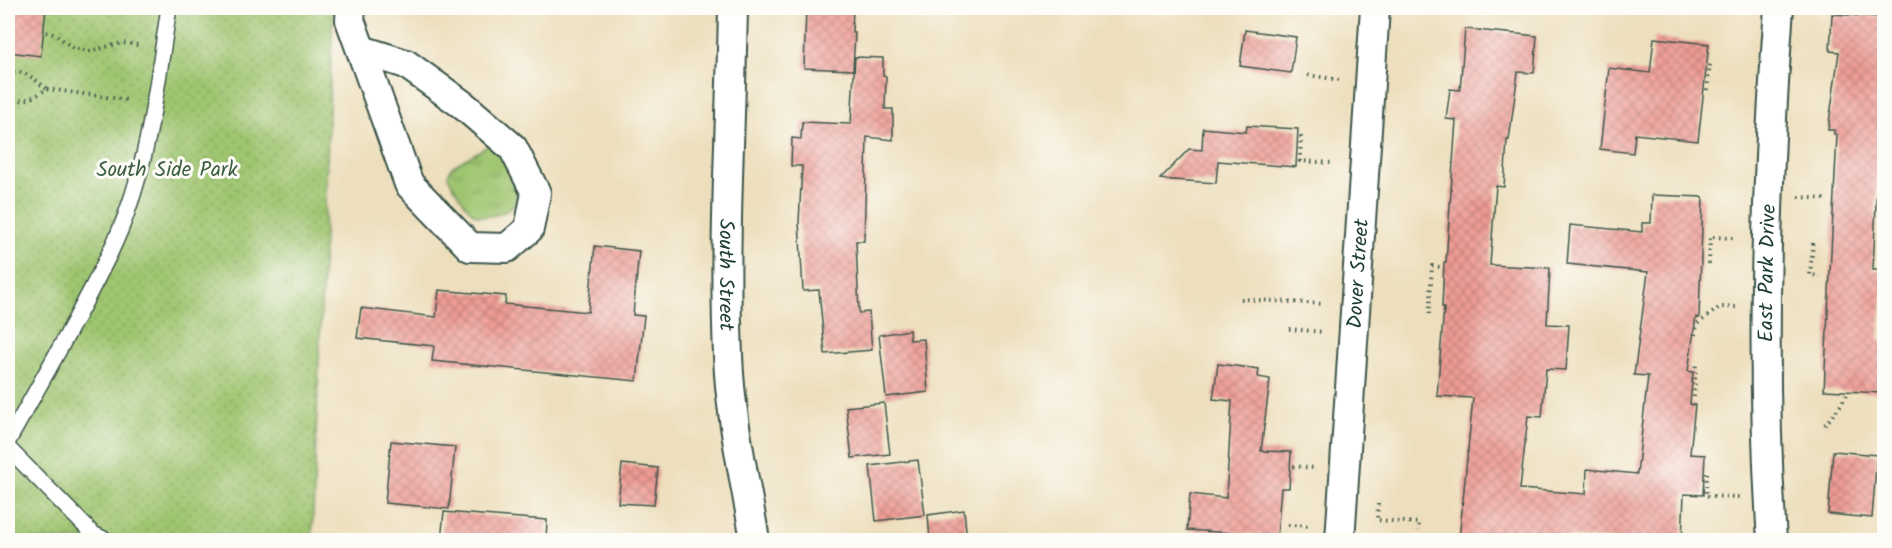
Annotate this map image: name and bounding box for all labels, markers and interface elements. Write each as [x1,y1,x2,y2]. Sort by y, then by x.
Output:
park label: South Side Park [96,154,238,187]
street label: East Park Drive [1751,203,1786,342]
street label: Dover Street [1339,217,1379,330]
street label: South Street [708,219,742,332]

